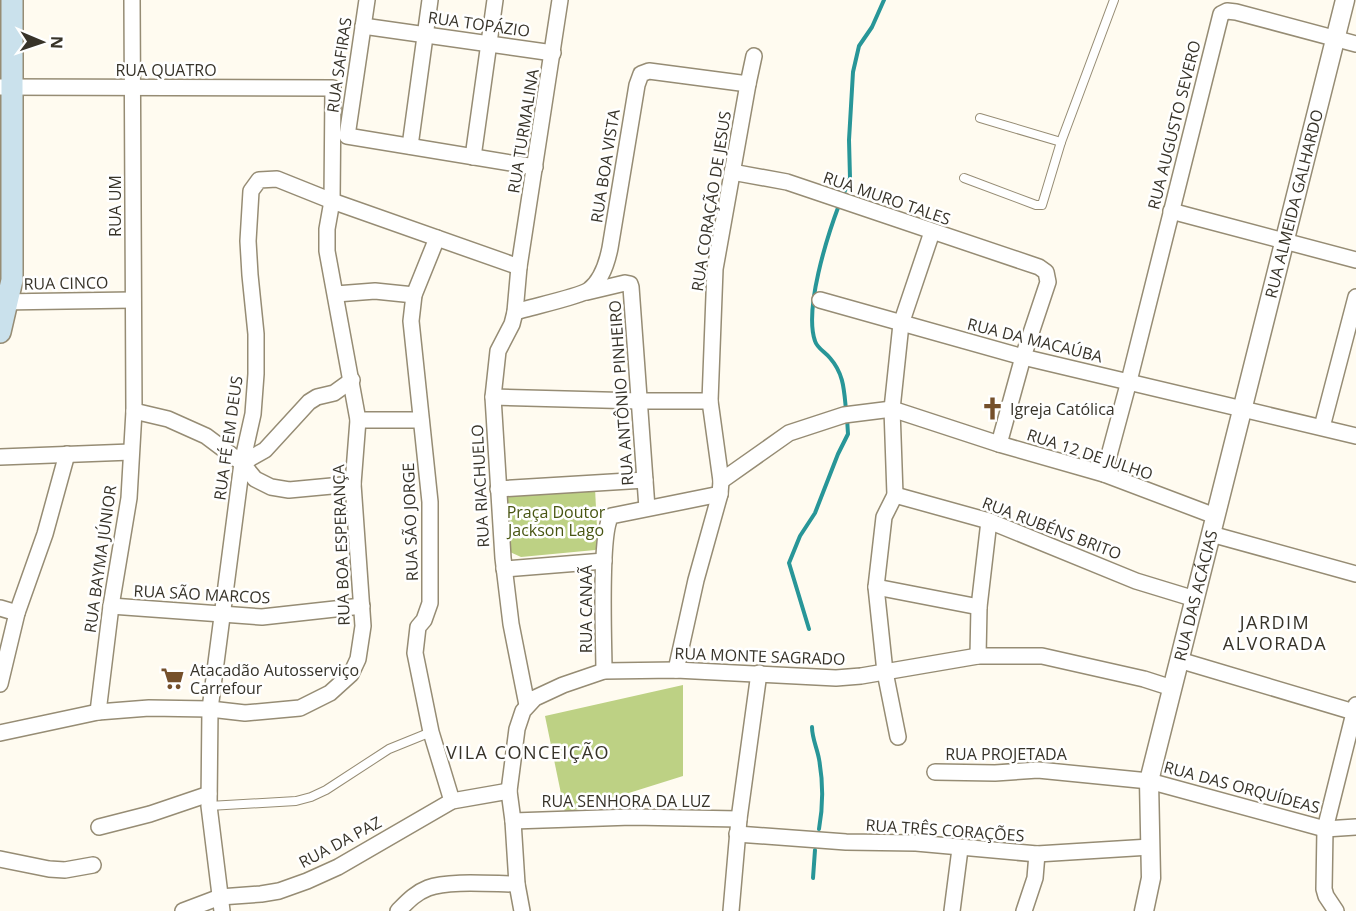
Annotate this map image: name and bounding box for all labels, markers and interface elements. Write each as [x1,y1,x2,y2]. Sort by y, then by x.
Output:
street label: RUA TOPÁZIO [427,6,531,42]
north arrow [12,12,72,72]
street label: RUA SAFIRAS [321,16,357,114]
text: N [46,36,68,49]
street label: RUA AUGUSTO SEVERO [1142,38,1206,212]
street label: RUA QUATRO [115,59,217,81]
street label: RUA TURMALINA [502,66,544,195]
street label: RUA BOA VISTA [585,107,625,224]
street label: RUA ALMEIDA GALHARDO [1260,107,1328,300]
street label: RUA CORAÇÃO DE JESUS [686,109,736,293]
street label: RUA MURO TALES [820,166,954,230]
street label: RUA UM [104,175,126,237]
street label: RUA CINCO [23,271,109,295]
street label: RUA ANTÔNIO PINHEIRO [604,299,638,487]
street label: RUA DA MACAÚBA [965,313,1106,368]
street label: RUA FÉ EM DEUS [208,374,248,502]
church icon: Igreja Católica [979,396,1005,422]
place label: Igreja Católica [1010,398,1115,420]
street label: RUA 12 DE JULHO [1024,423,1156,485]
street label: RUA RIACHUELO [466,424,494,548]
street label: RUA SÃO JORGE [397,462,423,582]
street label: RUA BOA ESPERANÇA [327,463,355,626]
street label: RUA BAYMA JÚNIOR [79,484,121,634]
street label: RUA RUBÉNS BRITO [979,491,1125,565]
park label: Praça Doutor Jackson Lago [506,501,606,541]
street label: RUA DAS ACÁCIAS [1169,527,1223,663]
street label: RUA CANAÃ [575,564,597,653]
street label: RUA SÃO MARCOS [133,579,271,609]
district label: JARDIM ALVORADA [1223,610,1327,655]
street label: RUA MONTE SAGRADO [674,642,846,670]
place label: Atacadão Autosserviço Carrefour [190,659,359,699]
supermarket icon: Atacadão Autosserviço Carrefour [159,666,185,692]
district label: VILA CONCEIÇÃO [446,740,610,764]
street label: RUA PROJETADA [945,743,1068,765]
street label: RUA DAS ORQUÍDEAS [1162,756,1323,818]
street label: RUA SENHORA DA LUZ [542,790,710,812]
street label: RUA DA PAZ [295,811,385,873]
street label: RUA TRÊS CORAÇÕES [865,813,1025,847]

